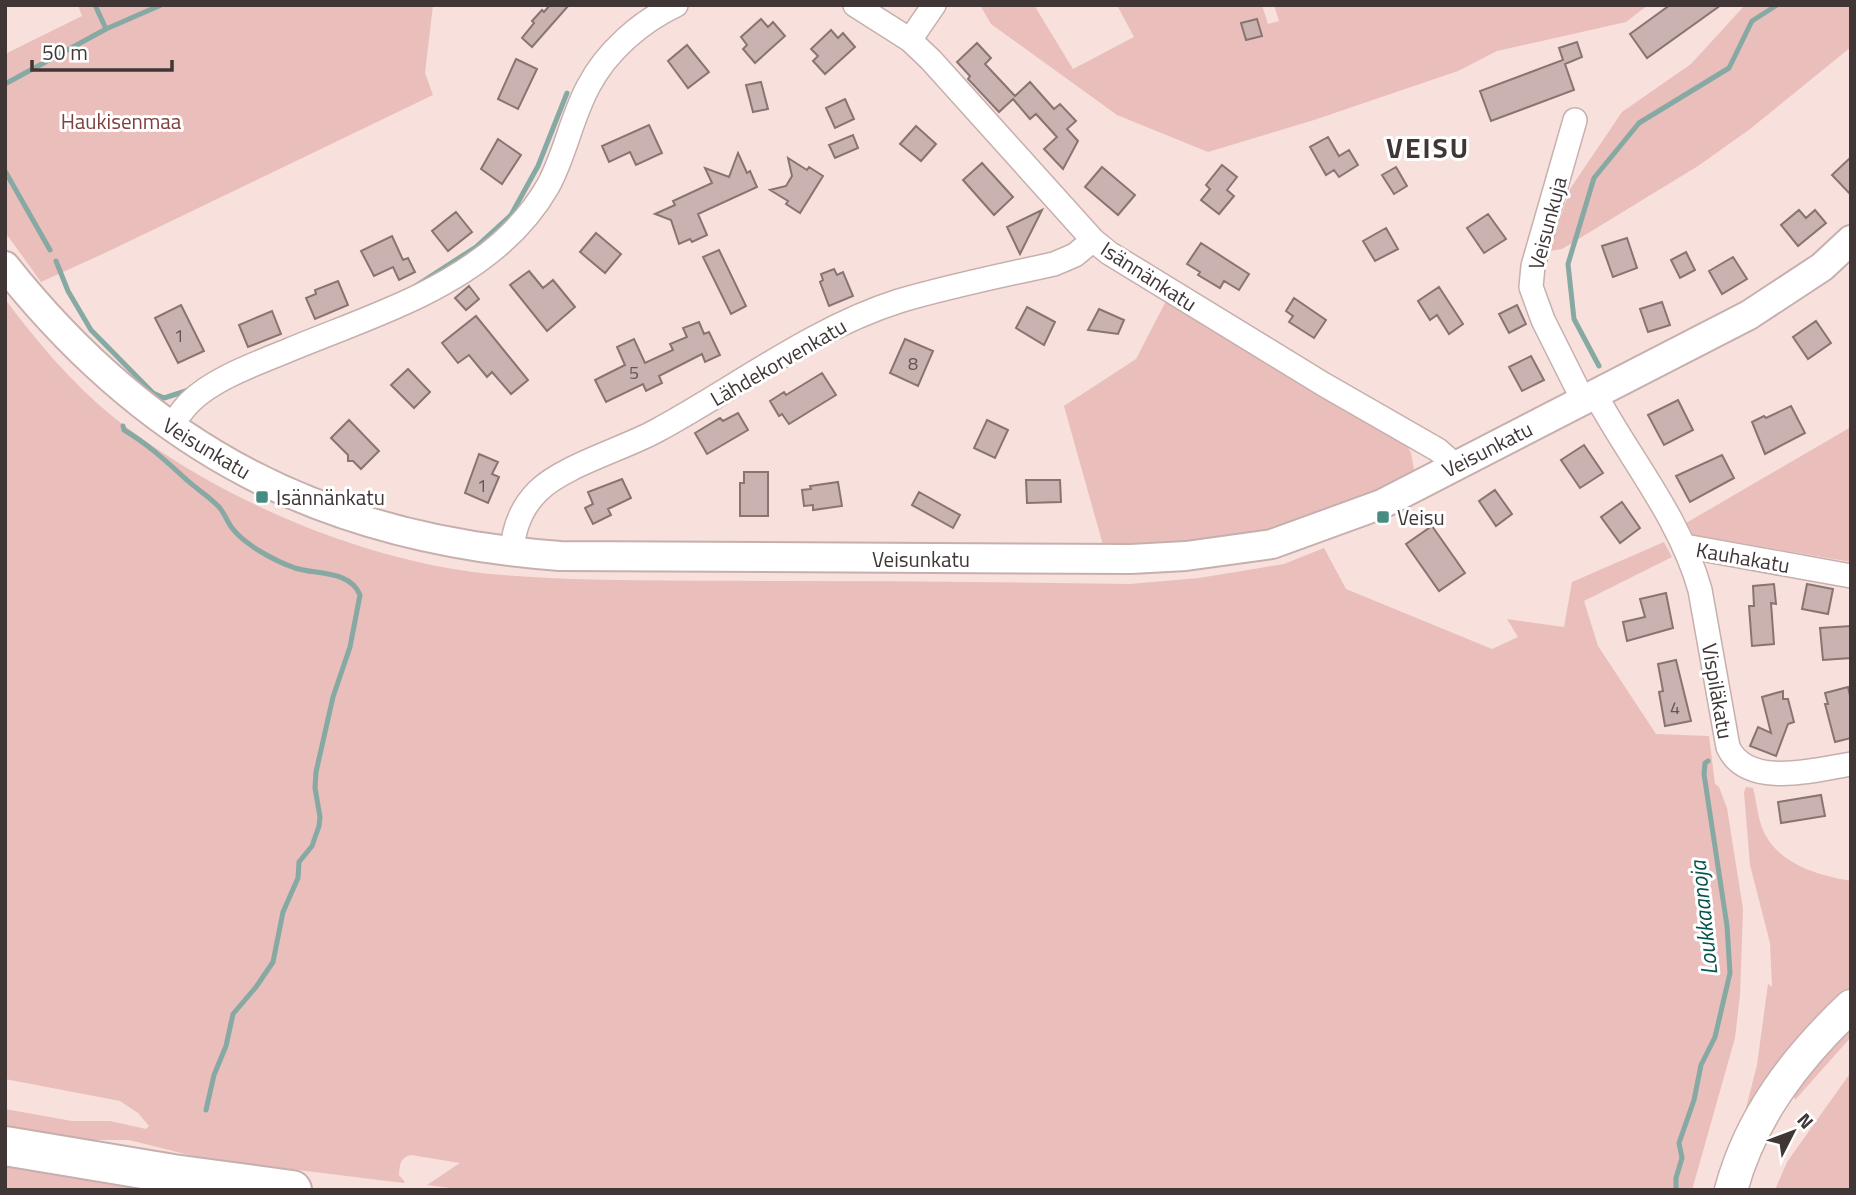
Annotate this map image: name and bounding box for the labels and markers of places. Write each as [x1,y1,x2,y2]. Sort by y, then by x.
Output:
place label: Isännänkatu [276,481,385,513]
marker: Isännänkatu [254,489,270,505]
place label: Veisu [1397,501,1445,533]
marker: Veisu [1375,509,1391,525]

